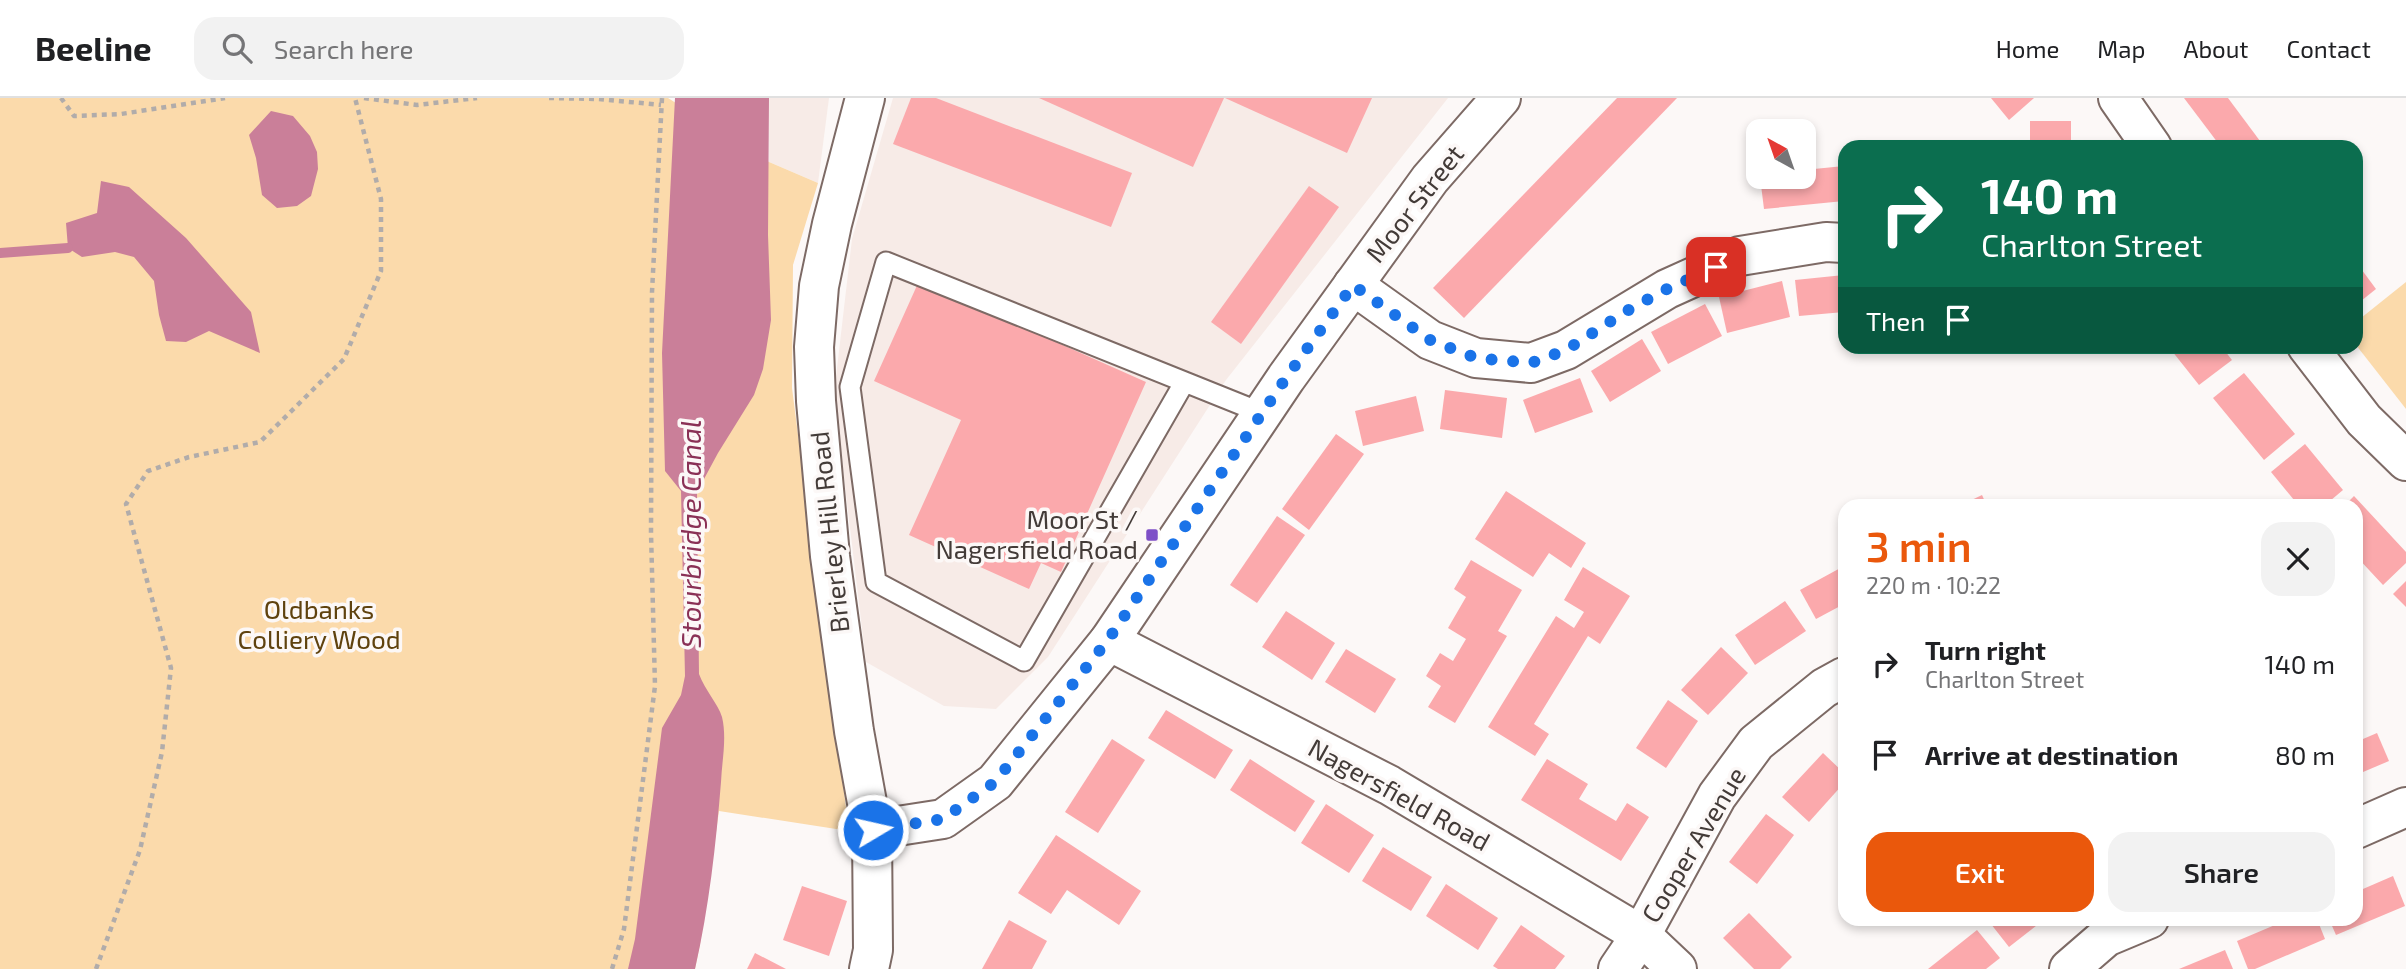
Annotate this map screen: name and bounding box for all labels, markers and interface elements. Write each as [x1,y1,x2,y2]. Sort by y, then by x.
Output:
search box [194,17,684,80]
text: Beeline [35,28,152,68]
icon: search [218,29,256,67]
text: Search here [274,33,413,64]
text: Home [1996,34,2059,63]
text: Map [2097,34,2145,63]
text: About [2183,34,2249,63]
text: Contact [2287,34,2371,63]
north arrow [1746,119,1816,189]
map controls [1746,119,1816,189]
street label: Moor Street [1358,138,1469,268]
text: 140 m [1981,165,2118,224]
icon: right [1866,168,1957,259]
text: Charlton Street [1981,225,2203,263]
pin [1686,237,1746,297]
icon: arrive [1697,248,1735,286]
icon: arrive [1939,301,1977,339]
text: Then [1866,305,1925,336]
water label: Stourbridge Canal [673,420,707,648]
street label: Brierley Hill Road [803,430,854,634]
place label: Moor St / Nagersfield Road [935,503,1138,564]
text: 3 min [1866,520,1972,570]
button: close [2261,522,2335,596]
marker: Moor St / Nagersfield Road [1144,527,1160,543]
text: 220 m · 10:22 [1866,571,2001,599]
park label: Oldbanks Colliery Wood [237,593,401,654]
text: Turn right [1925,634,2046,665]
icon: right [1866,645,1904,683]
text: 140 m [2264,648,2335,679]
text: Charlton Street [1925,665,2084,693]
street label: Nagersfield Road [1304,731,1496,856]
icon: arrive [1866,736,1904,774]
text: Arrive at destination [1925,739,2178,770]
text: 80 m [2275,739,2335,770]
street label: Cooper Avenue [1634,761,1751,927]
position arrow [836,793,910,867]
button: Exit [1866,832,2094,912]
button: Share [2108,832,2335,912]

